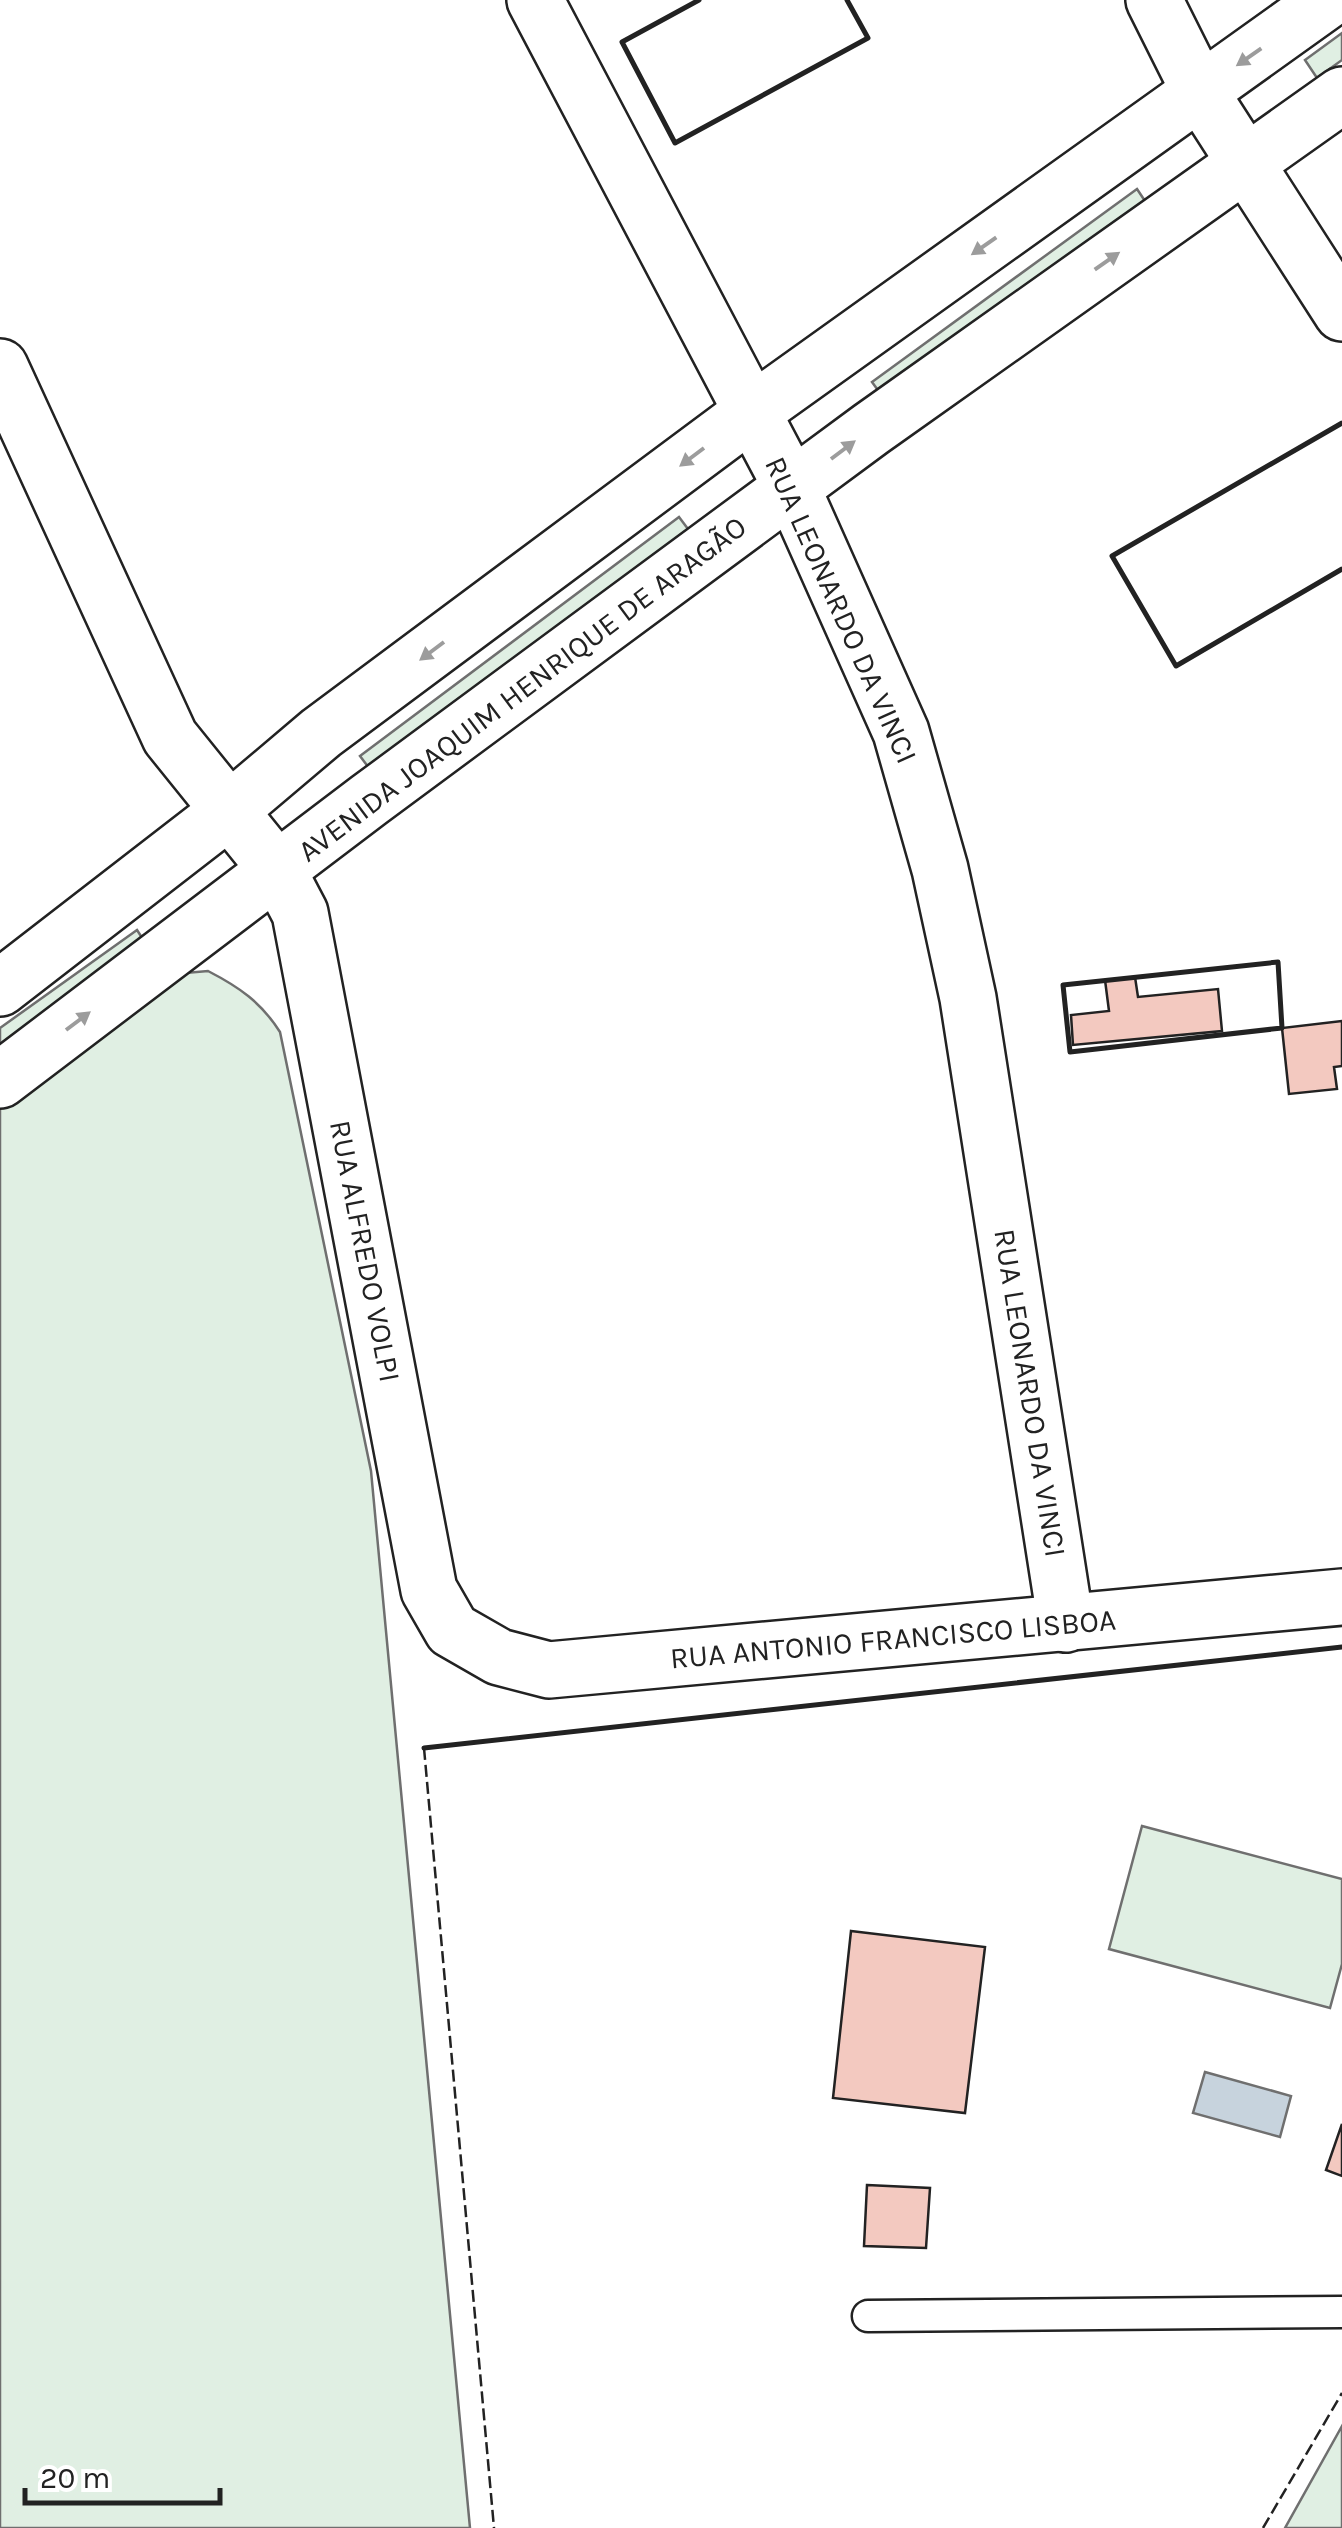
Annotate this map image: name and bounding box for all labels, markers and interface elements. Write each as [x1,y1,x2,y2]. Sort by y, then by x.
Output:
one-way arrow [1236,47,1262,67]
one-way arrow [971,236,997,255]
one-way arrow [1094,252,1121,271]
one-way arrow [830,440,856,460]
one-way arrow [679,446,705,466]
street label: RUA LEONARDO DA VINCI [757,451,925,769]
street label: AVENIDA JOAQUIM HENRIQUE DE ARAGÃO [291,509,753,869]
one-way arrow [419,640,445,660]
one-way arrow [65,1012,91,1032]
street label: RUA ALFREDO VOLPI [322,1117,408,1385]
street label: RUA LEONARDO DA VINCI [986,1226,1074,1560]
street label: RUA ANTONIO FRANCISCO LISBOA [669,1602,1117,1676]
scale bar [25,2443,220,2505]
text: 20 m [40,2460,110,2496]

